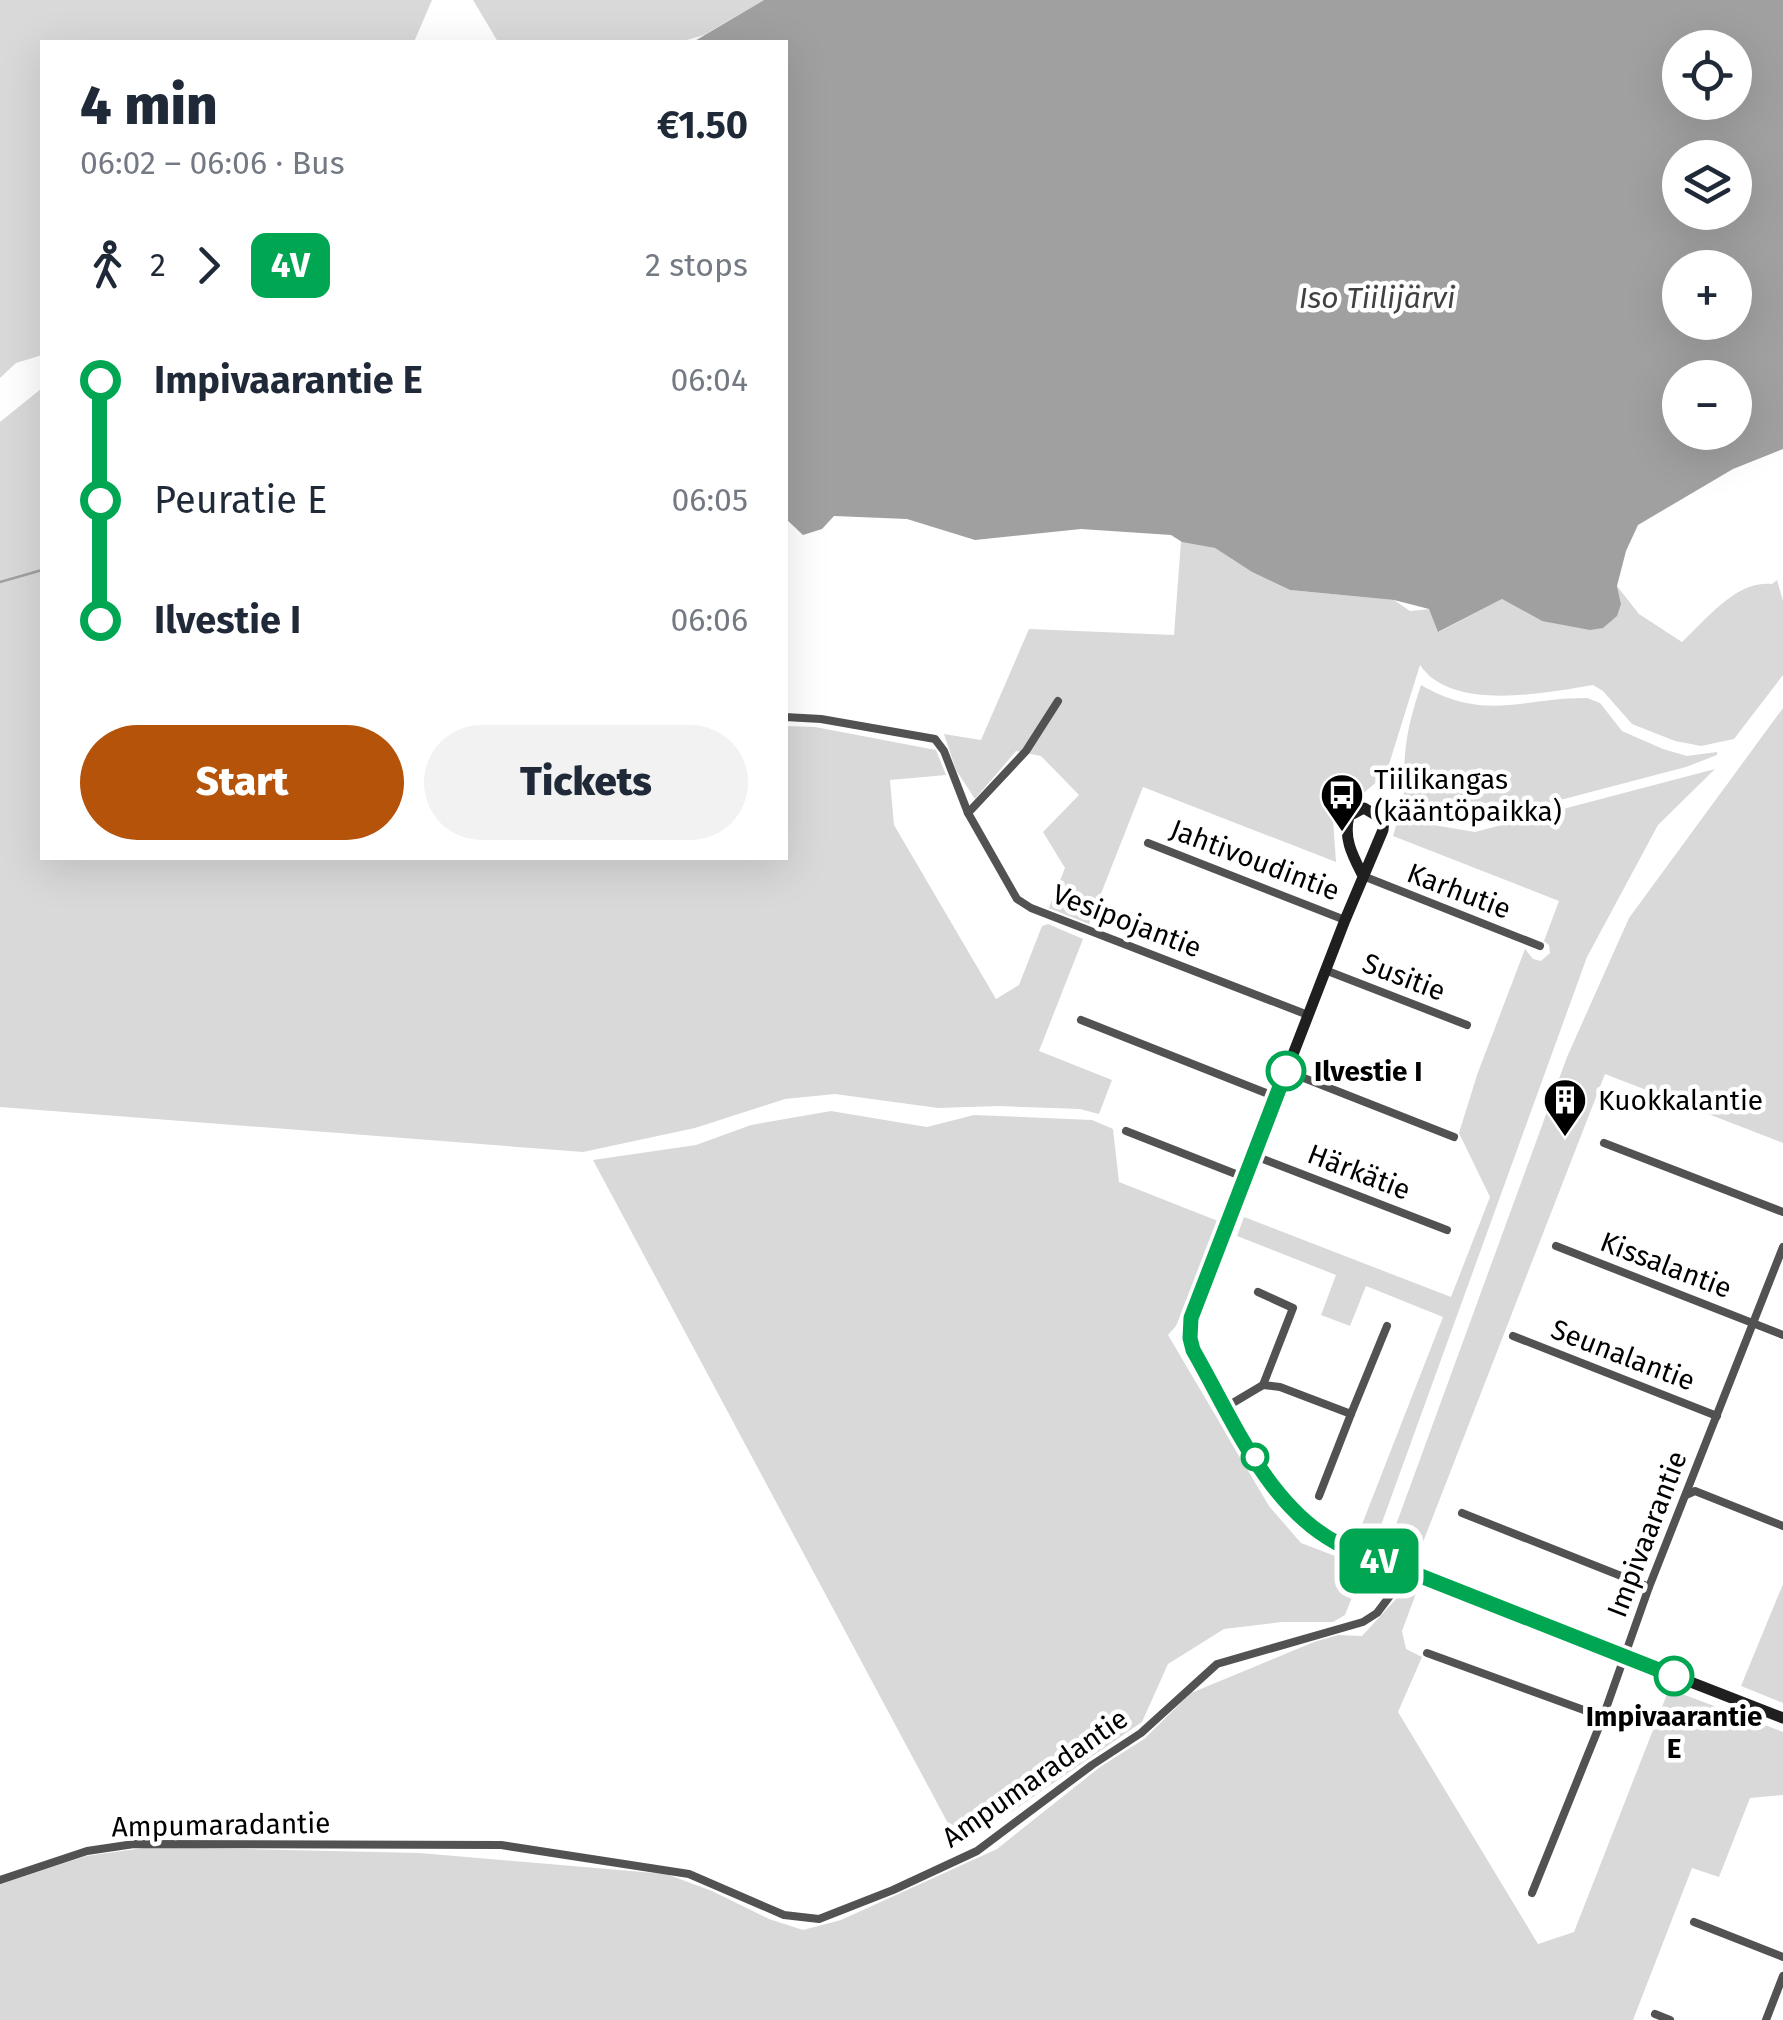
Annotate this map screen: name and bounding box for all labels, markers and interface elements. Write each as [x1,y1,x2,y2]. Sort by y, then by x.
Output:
map controls [1662,30,1752,450]
button: locate [1662,30,1752,120]
text: 4 min [80,73,218,139]
text: €1.50 [657,102,748,148]
button: layers [1662,140,1752,230]
text: 06:02 – 06:06 · Bus [80,144,345,182]
icon: walk [80,238,135,293]
icon: forward [181,238,236,293]
text: 4V [271,244,310,286]
text: 2 [150,246,166,284]
text: 2 stops [645,246,748,284]
button: + [1662,250,1752,340]
water label: Iso Tiilijärvi [1299,280,1456,316]
text: Impivaarantie E [154,357,423,403]
button: − [1662,360,1752,450]
text: 06:04 [671,361,748,399]
text: Peuratie E [154,477,327,523]
text: 06:05 [672,481,748,519]
text: Ilvestie I [154,597,301,643]
text: 06:06 [670,601,748,639]
button: Start [80,725,404,840]
button: Tickets [424,725,748,840]
place label: Tiilikangas (kääntöpaikka) [1374,763,1562,828]
bus stop icon: Tiilikangas (kääntöpaikka) [1319,772,1365,833]
street label: Jahtivoudintie [1166,813,1344,907]
street label: Karhutie [1403,856,1515,926]
street label: Vesipojantie [1048,877,1206,965]
street label: Susitie [1358,946,1450,1008]
marker: Ilvestie I [1267,1052,1305,1090]
place label: Ilvestie I [1314,1055,1422,1088]
building icon: Kuokkalantie [1542,1077,1588,1138]
place label: Kuokkalantie [1598,1084,1763,1117]
street label: Härkätie [1303,1137,1415,1207]
street label: Kissalantie [1596,1225,1736,1305]
street label: Seunalantie [1547,1313,1699,1397]
unlabelled marker [1242,1444,1268,1470]
street label: Impivaarantie [1600,1446,1694,1622]
line badge: 4V [1334,1528,1424,1594]
text: 4V [1359,1540,1399,1582]
marker: Impivaarantie E [1655,1657,1693,1695]
place label: Impivaarantie E [1586,1700,1762,1765]
street label: Ampumaradantie [936,1702,1134,1854]
street label: Ampumaradantie [111,1807,331,1843]

